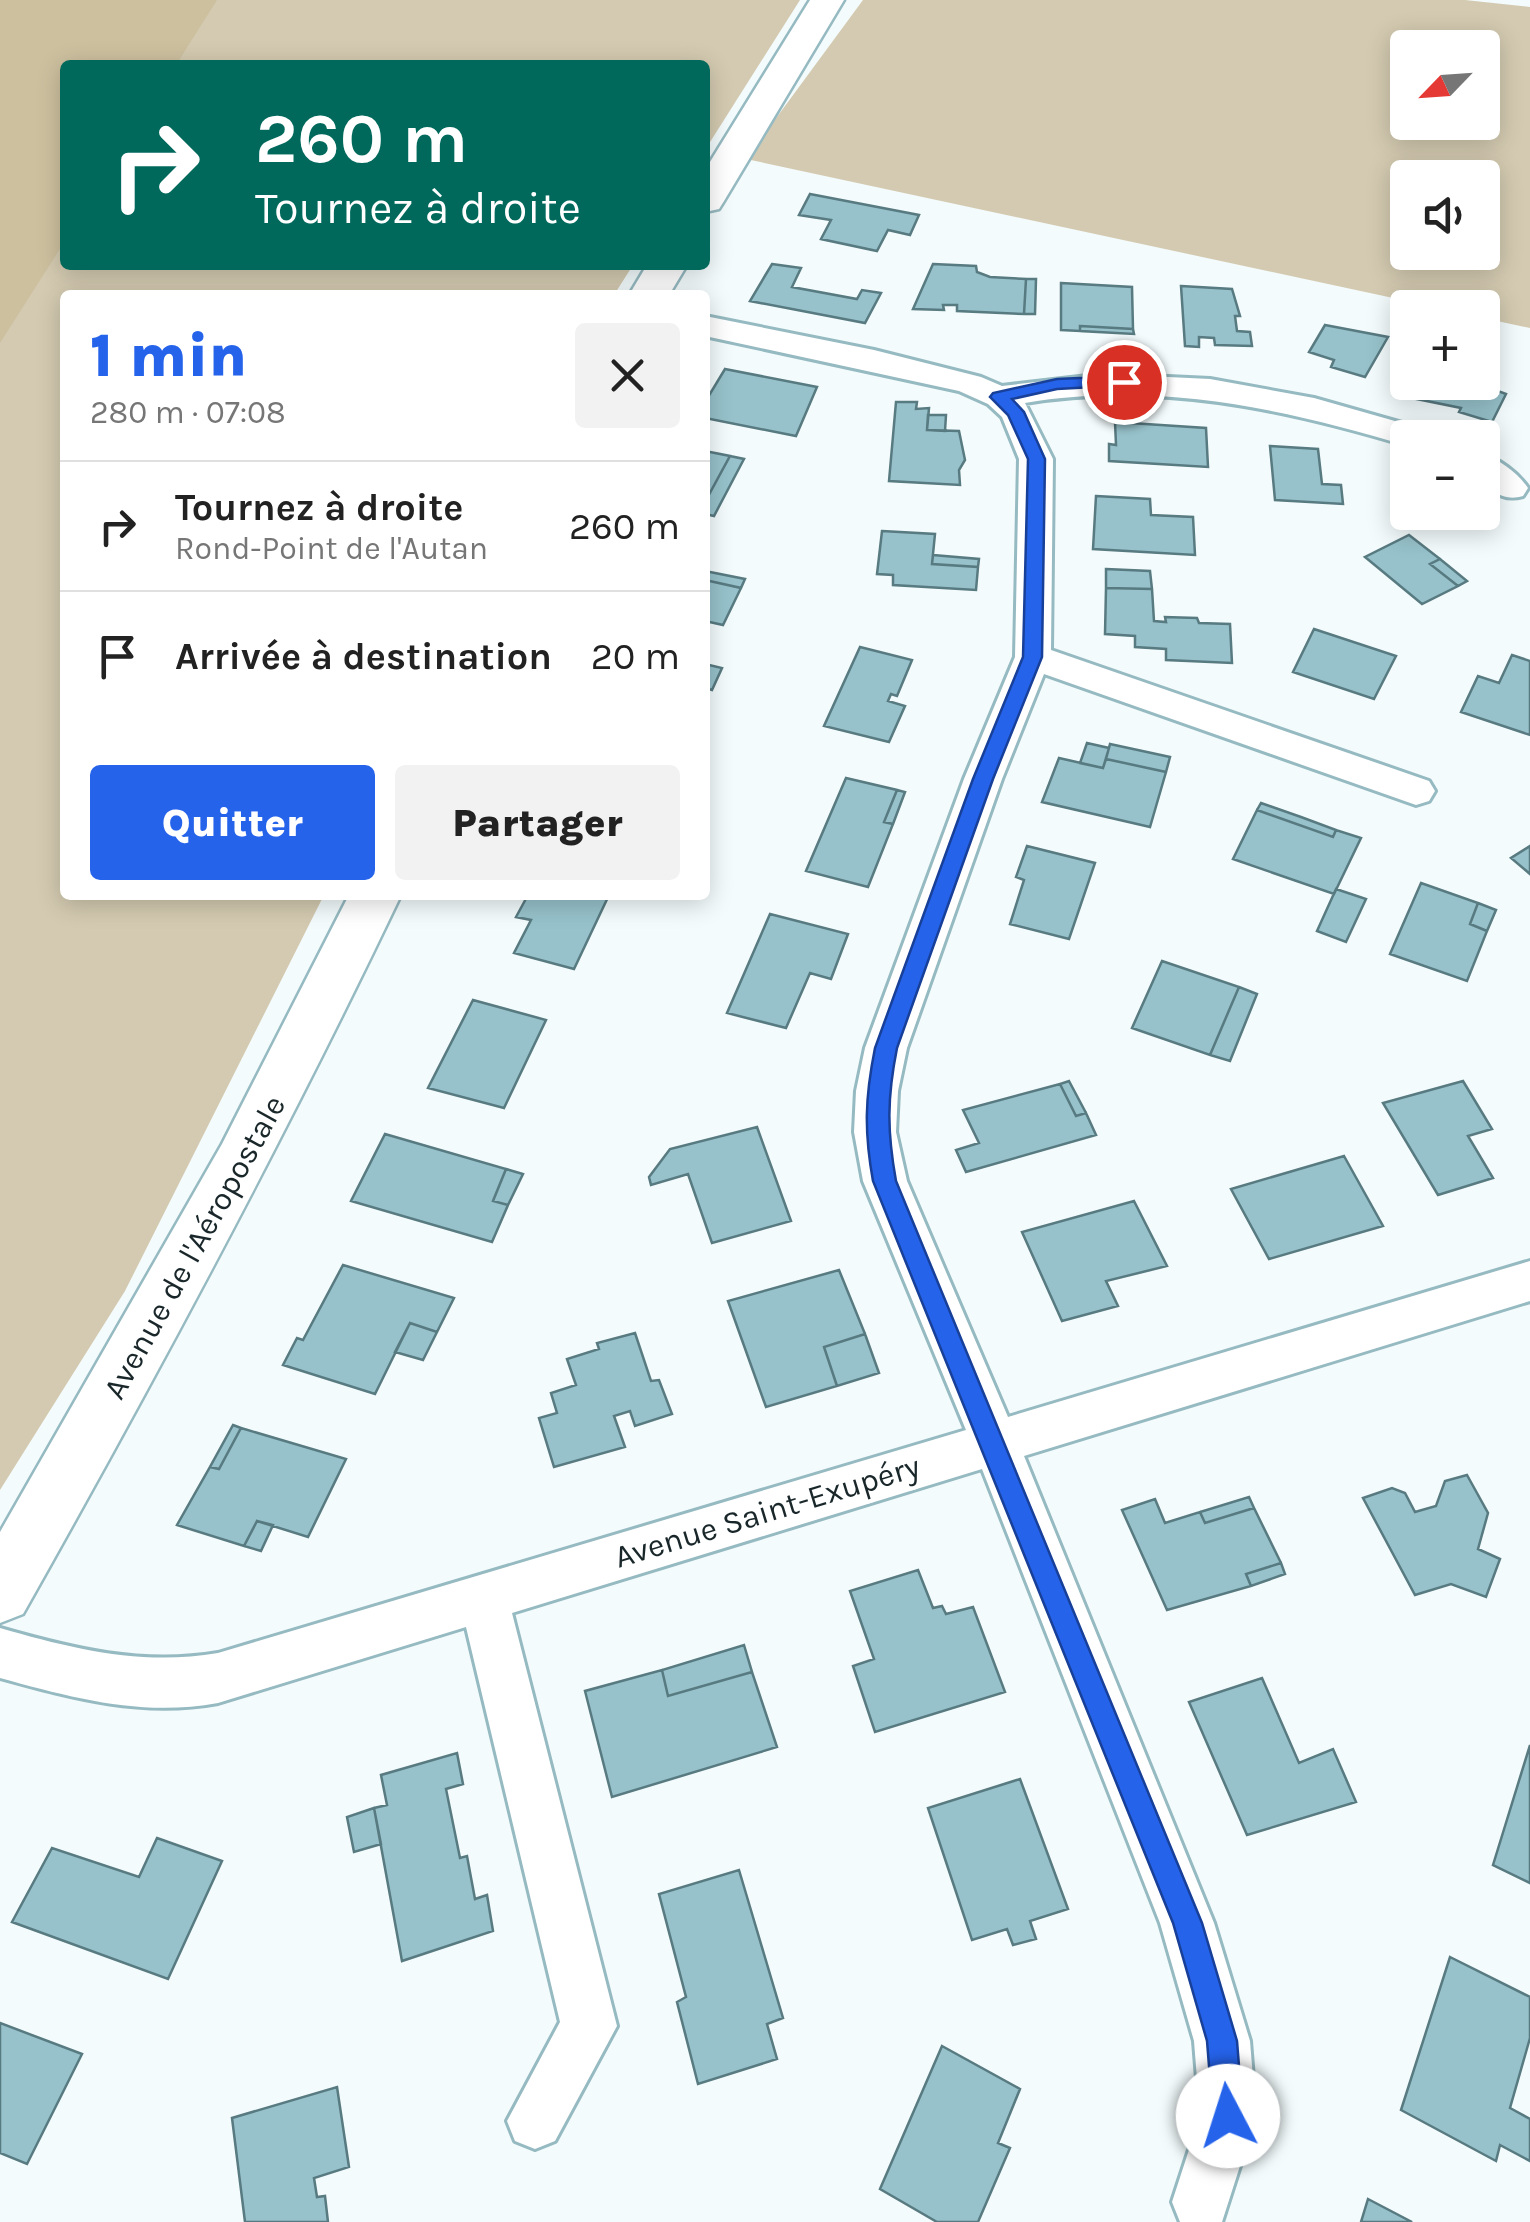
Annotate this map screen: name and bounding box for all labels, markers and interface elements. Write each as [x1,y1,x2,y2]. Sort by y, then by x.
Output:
north arrow [1390,30,1500,140]
map controls [1390,30,1500,530]
text: 260 m [255,98,468,180]
icon: right [90,100,220,230]
button: sound [1390,160,1500,270]
text: Tournez à droite [255,182,581,234]
button: + [1390,290,1500,400]
text: 1 min [90,321,247,391]
button: close [575,323,680,428]
pin [1082,340,1167,425]
icon: arrive [1097,355,1152,410]
text: 280 m · 07:08 [90,394,286,431]
button: − [1390,420,1500,530]
text: Tournez à droite [175,485,463,530]
icon: right [90,499,145,554]
text: 260 m [569,504,680,549]
text: Rond-Point de l'Autan [175,530,488,567]
icon: arrive [90,629,145,684]
text: Arrivée à destination [175,634,552,679]
text: 20 m [591,634,680,679]
button: Quitter [90,765,375,880]
button: Partager [395,765,680,880]
street label: Avenue de l'Aéropostale [96,1089,293,1405]
street label: Avenue Saint-Exupéry [610,1447,924,1576]
position arrow [1176,2064,1280,2168]

